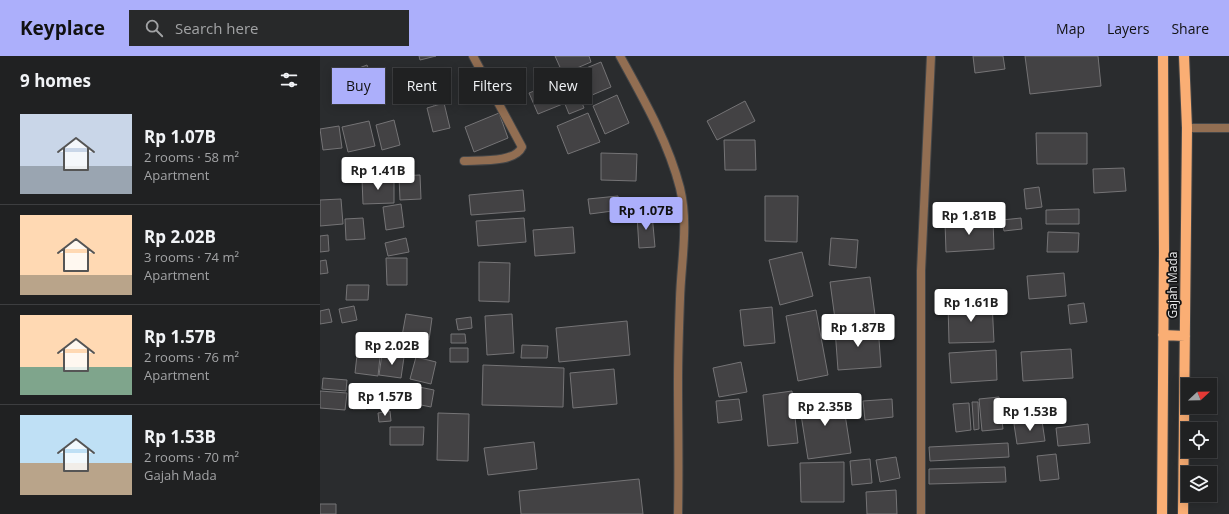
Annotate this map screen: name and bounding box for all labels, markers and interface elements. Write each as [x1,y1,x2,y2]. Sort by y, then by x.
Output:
search box [129,10,409,46]
text: Keyplace [20,15,105,41]
icon: search [143,17,165,39]
text: Search here [175,18,259,38]
text: Map [1056,19,1085,38]
text: Layers [1107,19,1149,38]
text: Share [1171,19,1209,38]
chip: Buy [332,68,385,104]
chip: Rent [393,68,451,104]
chip: Filters [459,68,526,104]
chip: New [534,68,592,104]
text: 9 homes [20,69,91,92]
icon: filters [278,69,300,91]
text: Rp 1.07B [144,125,216,148]
icon: home [52,130,100,178]
text: 2 rooms · 58 m² [144,148,239,166]
pin: Rp 1.41B [337,157,419,191]
text: Rp 1.41B [351,161,405,179]
text: Apartment [144,166,209,184]
pin: Rp 1.07B [605,197,687,231]
text: Rp 1.07B [619,201,673,219]
pin: Rp 1.81B [928,202,1010,236]
text: Rp 1.81B [942,206,996,224]
text: Rp 2.02B [144,225,216,248]
icon: home [52,231,100,279]
text: 3 rooms · 74 m² [144,248,239,266]
street label: Gajah Mada [1164,251,1181,319]
text: Apartment [144,266,209,284]
pin: Rp 1.61B [930,289,1012,323]
text: Rp 1.61B [944,293,998,311]
pin: Rp 1.87B [817,314,899,348]
text: Rp 1.87B [831,318,885,336]
text: Rp 1.57B [144,325,216,348]
icon: home [52,331,100,379]
pin: Rp 2.02B [351,332,433,366]
text: Rp 2.02B [365,336,419,354]
text: 2 rooms · 76 m² [144,348,239,366]
text: Apartment [144,366,209,384]
north arrow [1181,378,1217,414]
map controls [1181,378,1217,502]
pin: Rp 1.57B [344,383,426,417]
text: Rp 1.57B [358,387,412,405]
pin: Rp 2.35B [784,393,866,427]
text: Rp 2.35B [798,397,852,415]
pin: Rp 1.53B [989,398,1071,432]
text: Rp 1.53B [1003,402,1057,420]
button: locate [1181,422,1217,458]
text: Rp 1.53B [144,425,216,448]
icon: home [52,431,100,479]
text: 2 rooms · 70 m² [144,448,239,466]
text: Gajah Mada [144,466,217,484]
button: layers [1181,466,1217,502]

